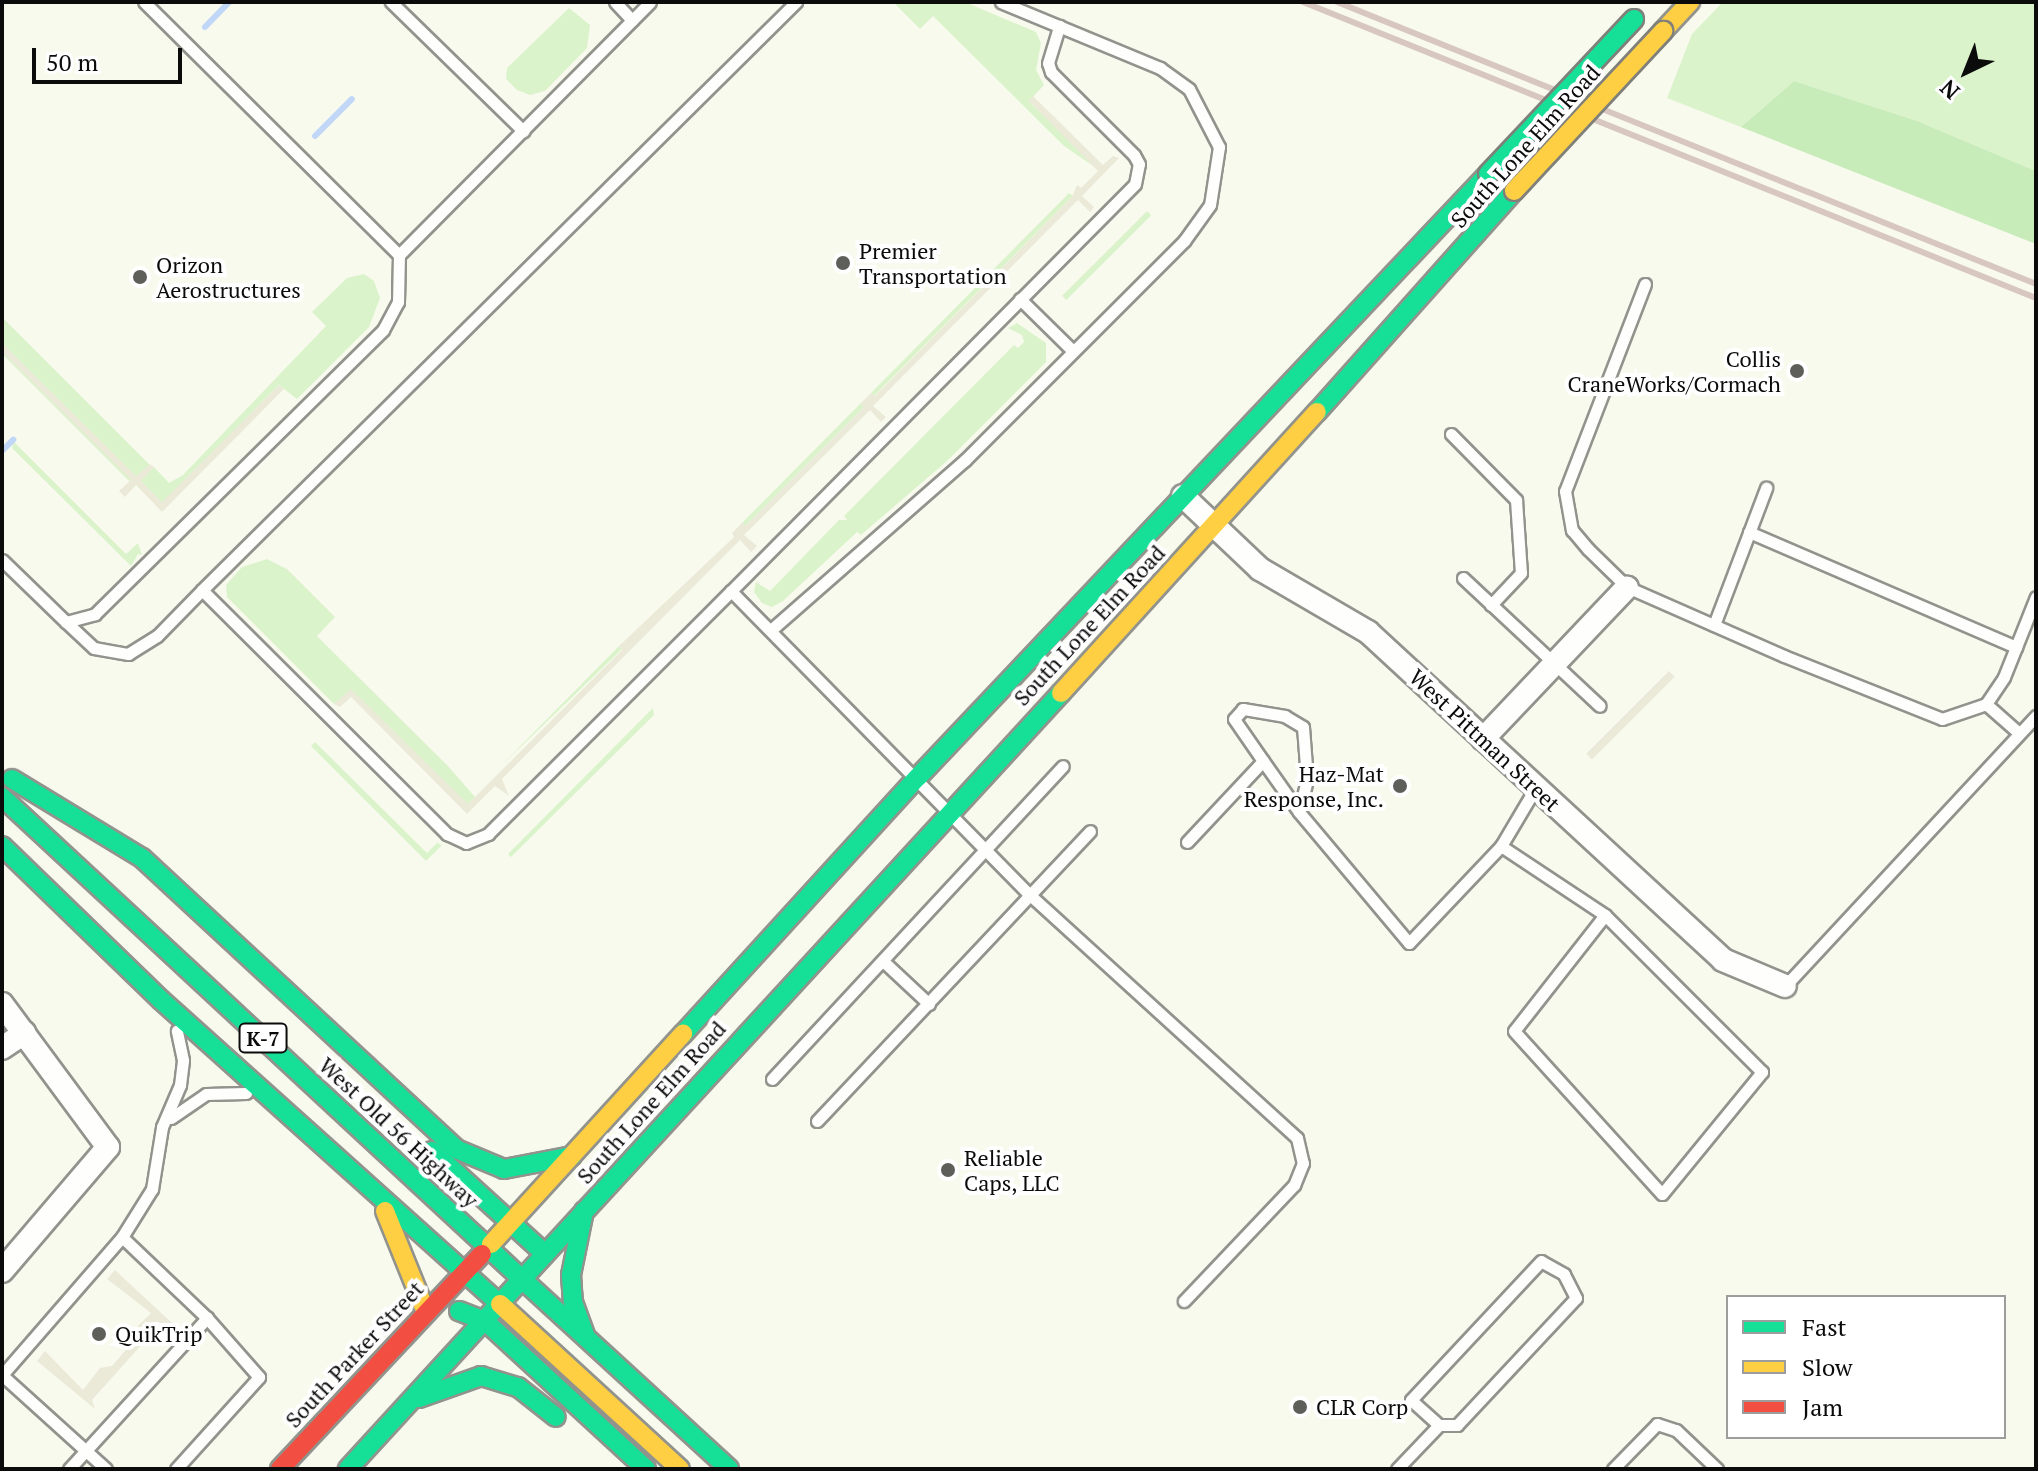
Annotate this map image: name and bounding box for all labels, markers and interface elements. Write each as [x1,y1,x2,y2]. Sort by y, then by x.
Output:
scale bar [36,32,186,82]
north arrow [1926,32,2006,112]
text: 50 m [46,46,98,78]
street label: South Lone Elm Road [1445,59,1605,233]
text: N [1933,74,1965,106]
place label: Premier Transportation [859,237,1006,288]
place label: Orizon Aerostructures [156,251,301,302]
marker: Premier Transportation [834,254,852,272]
marker: Orizon Aerostructures [131,268,149,286]
place label: Collis CraneWorks/Cormach [1567,345,1781,396]
marker: Collis CraneWorks/Cormach [1788,362,1806,380]
street label: South Lone Elm Road [1008,539,1170,711]
street label: West Pittman Street [1404,663,1566,817]
place label: Haz-Mat Response, Inc. [1243,760,1384,812]
marker: Haz-Mat Response, Inc. [1391,777,1409,795]
street label: South Lone Elm Road [571,1015,731,1189]
road number: K-7 [237,1022,289,1054]
street label: West Old 56 Highway [314,1051,484,1213]
place label: Reliable Caps, LLC [964,1144,1061,1196]
marker: Reliable Caps, LLC [939,1161,957,1179]
street label: South Parker Street [279,1275,429,1433]
legend [1726,1295,2006,1439]
text: Fast [1802,1311,1846,1343]
place label: QuikTrip [115,1321,202,1347]
marker: QuikTrip [90,1325,108,1343]
text: Slow [1802,1351,1853,1383]
text: Jam [1802,1391,1843,1423]
place label: CLR Corp [1316,1394,1408,1420]
marker: CLR Corp [1291,1398,1309,1416]

